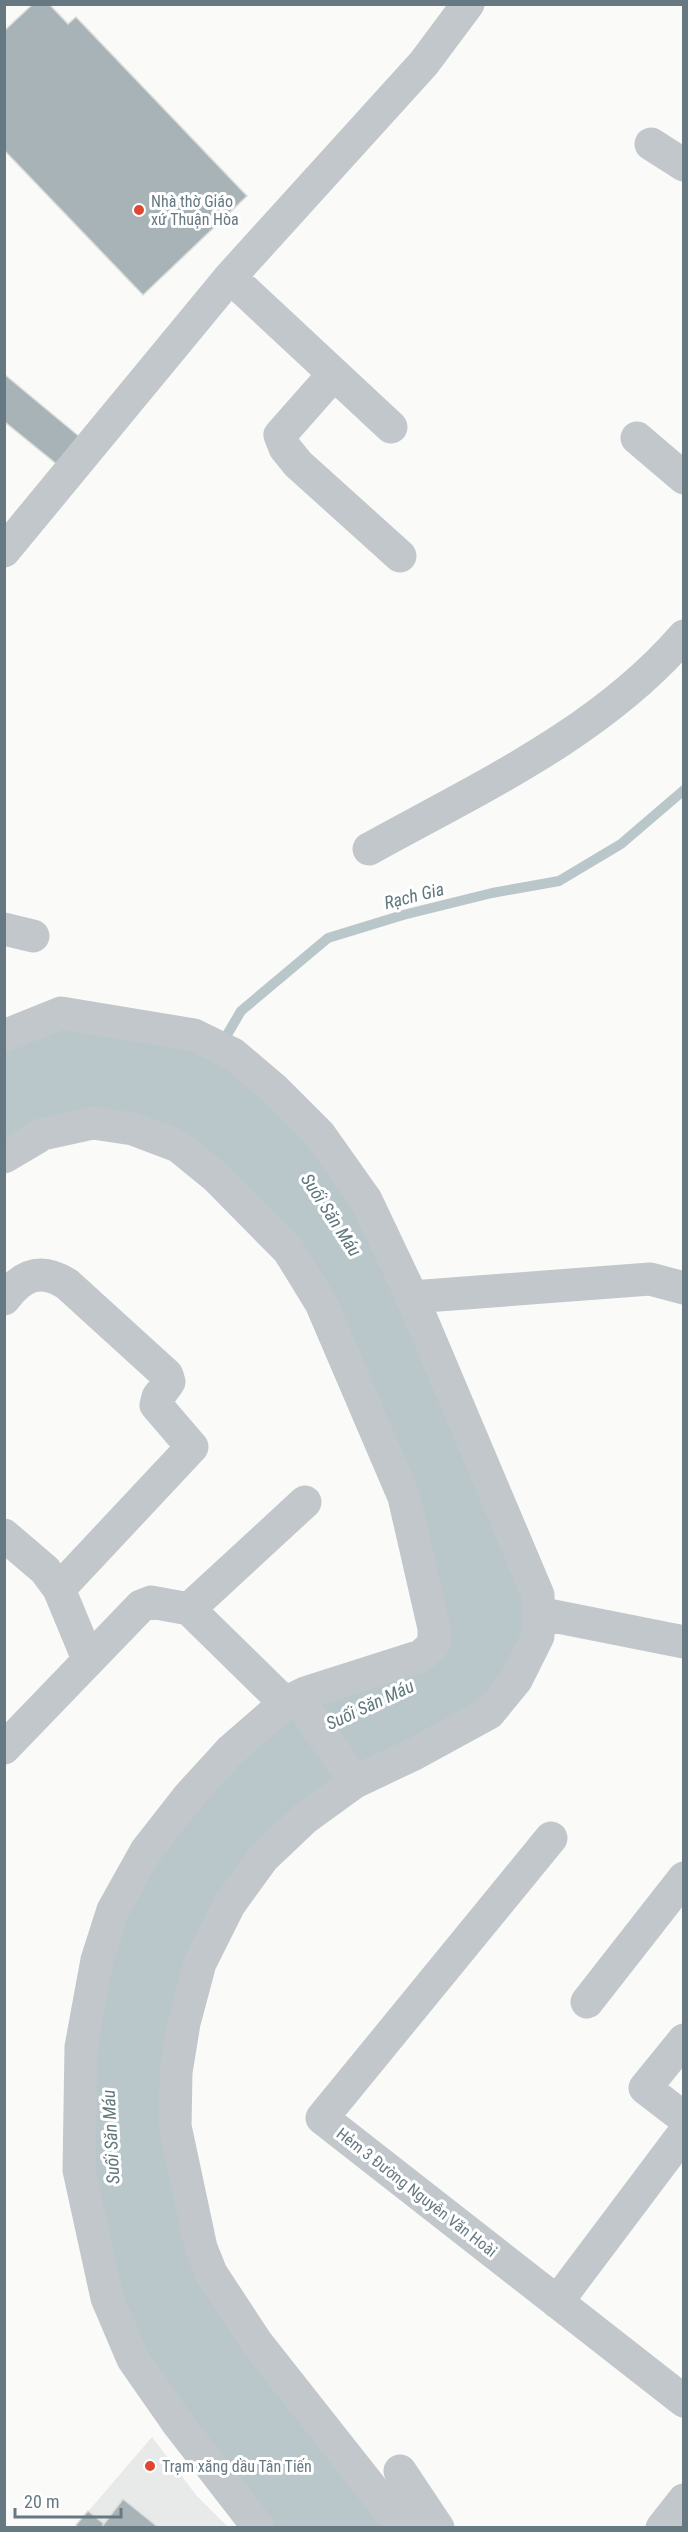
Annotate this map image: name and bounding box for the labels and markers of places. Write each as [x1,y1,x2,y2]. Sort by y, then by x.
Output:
place label: Nhà thờ Giáo xứ Thuận Hòa [151,192,239,229]
marker: Nhà thờ Giáo xứ Thuận Hòa [132,203,146,217]
place label: Trạm xăng dầu Tân Tiến [162,2457,312,2476]
marker: Trạm xăng dầu Tân Tiến [143,2459,157,2473]

